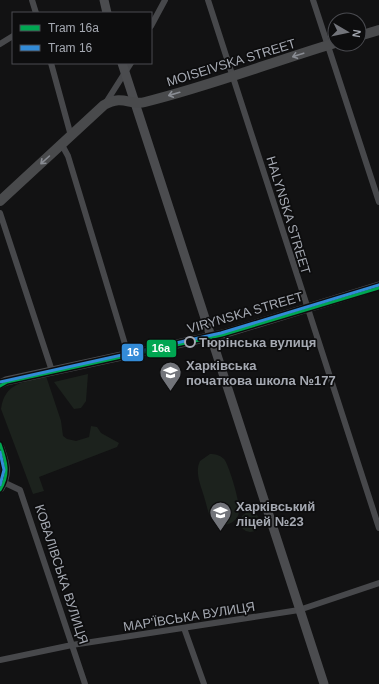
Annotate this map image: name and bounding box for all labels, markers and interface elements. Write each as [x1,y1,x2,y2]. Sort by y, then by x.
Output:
legend [12,12,152,64]
north arrow [327,12,367,52]
text: Tram 16a [48,21,99,35]
text: N [350,29,363,38]
street label: MOISEIVSKA STREET [165,36,298,89]
text: Tram 16 [48,41,93,55]
one-way arrow [292,52,305,59]
one-way arrow [167,91,180,98]
street label: HALYNSKA STREET [263,154,314,276]
one-way arrow [40,155,50,165]
street label: VIRYNSKA STREET [186,289,305,336]
place label: Тюрінська вулиця [199,335,316,350]
marker: Тюрінська вулиця [184,336,196,348]
line badge: 16a [146,339,177,358]
text: 16a [152,342,171,354]
line badge: 16 [121,343,144,362]
text: 16 [127,346,139,358]
place label: Харківська початкова школа №177 [186,358,336,388]
school or university icon: Харківська початкова школа №177 [158,359,184,392]
place label: Харківський ліцей №23 [236,499,315,529]
school or university icon: Харківський ліцей №23 [208,500,234,533]
street label: КОВАЛІВСЬКА ВУЛИЦЯ [32,502,91,646]
street label: МАР'ЇВСЬКА ВУЛИЦЯ [122,599,256,634]

